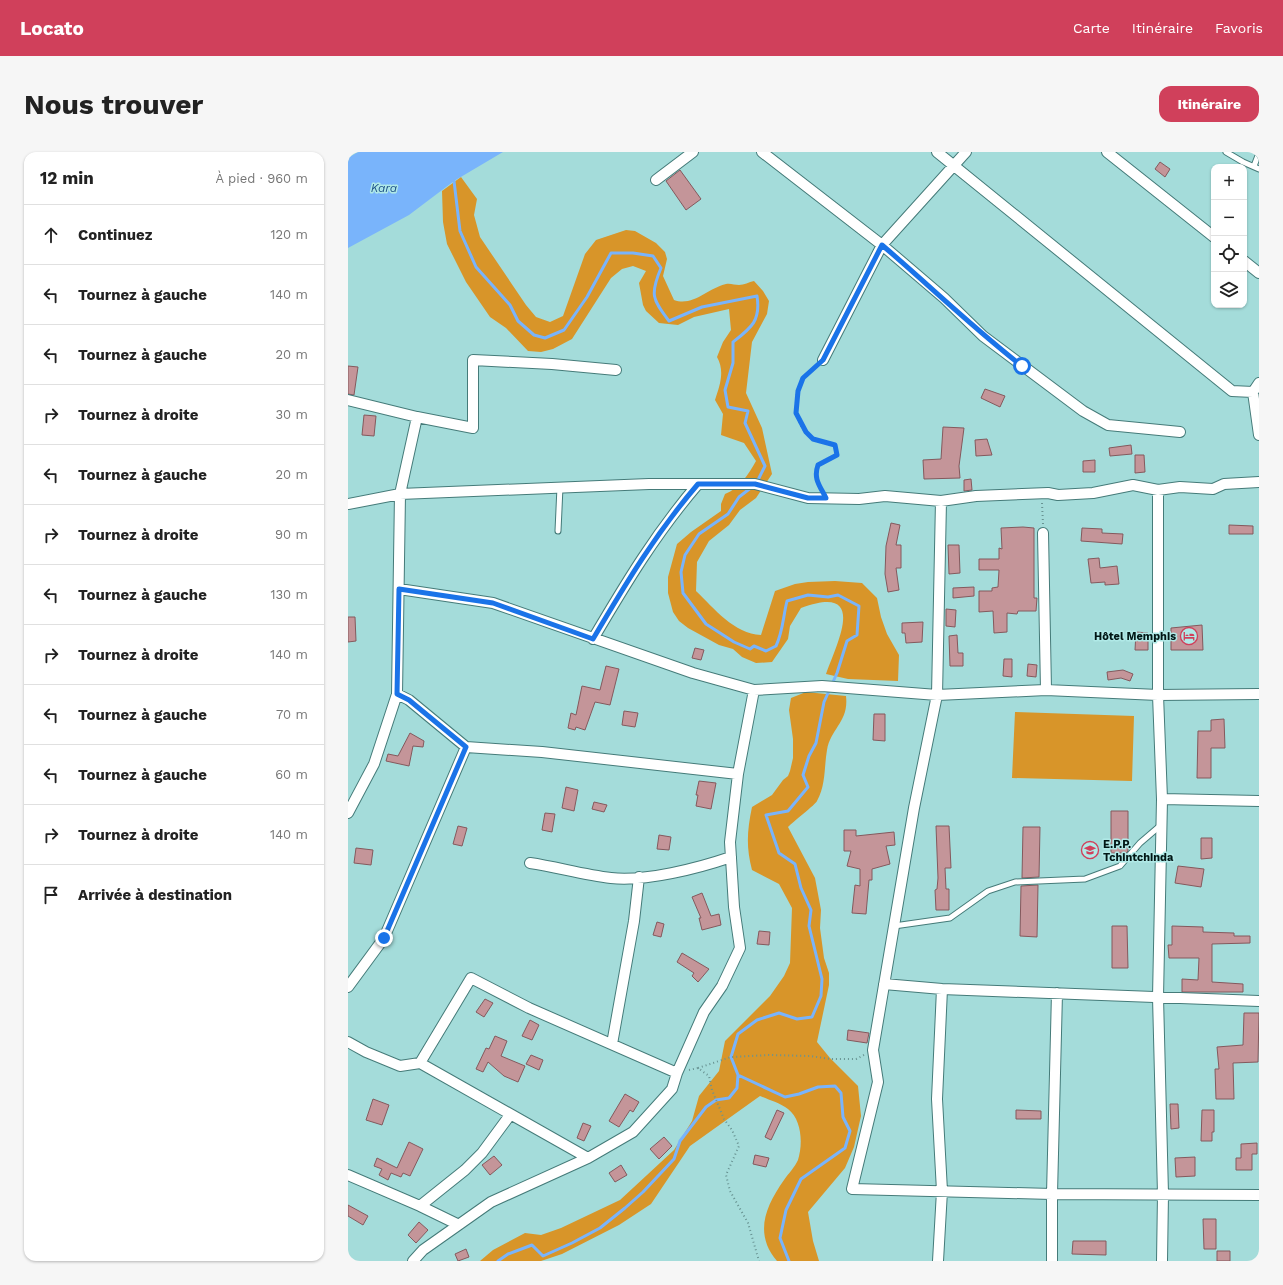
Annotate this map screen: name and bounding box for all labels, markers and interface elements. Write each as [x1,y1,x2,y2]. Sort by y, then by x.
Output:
text: Locato [20,17,84,40]
text: Carte [1073,20,1110,36]
text: Itinéraire [1132,20,1193,36]
text: Favoris [1215,20,1263,36]
button: Itinéraire [1159,86,1259,122]
text: Nous trouver [24,88,203,121]
map controls [1211,164,1247,308]
button: + [1211,164,1247,200]
text: 12 min [40,168,94,188]
text: À pied · 960 m [216,171,308,186]
water label: Kara [371,181,398,195]
button: − [1211,200,1247,236]
icon: ahead [40,224,62,246]
text: Continuez [78,226,152,244]
text: 120 m [270,227,308,242]
button: locate [1211,236,1247,272]
button: layers [1211,272,1247,308]
icon: left [40,284,62,306]
text: Tournez à gauche [78,286,207,304]
text: 140 m [270,287,308,302]
icon: left [40,344,62,366]
text: Tournez à gauche [78,346,207,364]
text: 20 m [276,347,308,362]
route start [1013,357,1031,375]
icon: right [40,404,62,426]
text: Tournez à droite [78,406,198,424]
text: 30 m [276,407,308,422]
icon: left [40,464,62,486]
text: Tournez à gauche [78,466,207,484]
text: 20 m [276,467,308,482]
icon: right [40,524,62,546]
text: Tournez à droite [78,526,198,544]
text: 90 m [275,527,308,542]
icon: left [40,584,62,606]
text: Tournez à gauche [78,586,207,604]
text: 130 m [270,587,308,602]
hotel icon: Hôtel Memphis [1179,626,1199,646]
place label: Hôtel Memphis [1094,630,1176,643]
icon: right [40,644,62,666]
text: Tournez à droite [78,646,198,664]
text: 140 m [270,647,308,662]
icon: left [40,704,62,726]
text: Tournez à gauche [78,706,207,724]
text: 70 m [276,707,308,722]
icon: left [40,764,62,786]
text: Tournez à gauche [78,766,207,784]
text: 60 m [275,767,308,782]
icon: right [40,824,62,846]
text: Tournez à droite [78,826,198,844]
text: 140 m [270,827,308,842]
place label: E.P.P. Tchintchinda [1103,838,1174,864]
school or university icon: E.P.P. Tchintchinda [1080,840,1100,860]
icon: arrive [40,884,62,906]
text: Arrivée à destination [78,886,232,904]
route end [375,929,393,947]

